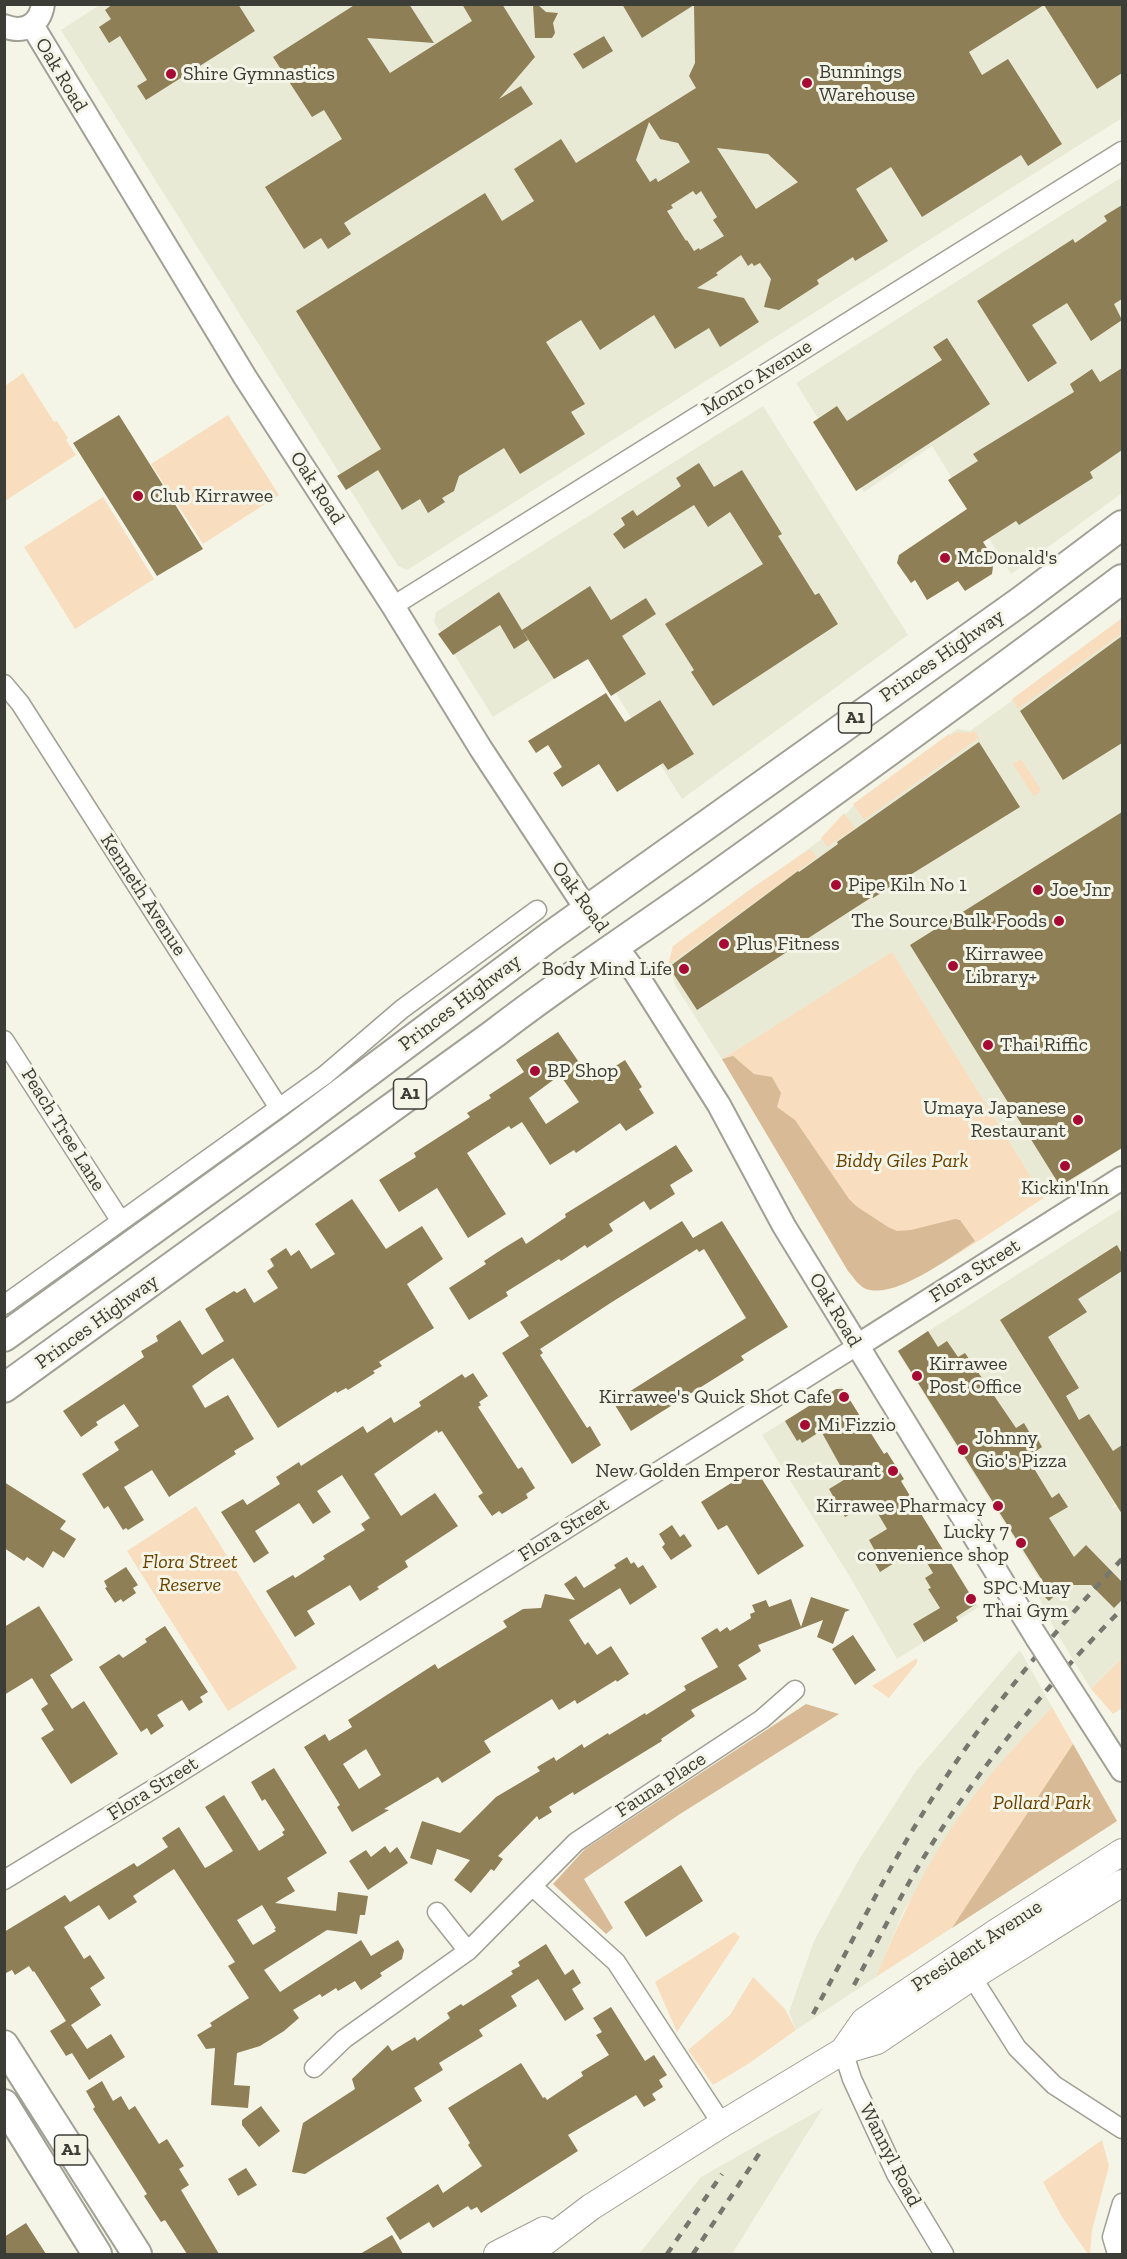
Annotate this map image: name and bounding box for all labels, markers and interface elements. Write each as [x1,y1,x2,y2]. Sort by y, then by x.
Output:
street label: Oak Road [30,34,92,116]
place label: Bunnings Warehouse [819,60,915,107]
place label: Shire Gymnastics [183,62,335,86]
marker: Shire Gymnastics [164,67,178,81]
marker: Bunnings Warehouse [800,76,814,90]
street label: Monro Avenue [697,335,817,421]
street label: Oak Road [285,447,349,529]
place label: Club Kirrawee [150,484,273,508]
marker: Club Kirrawee [131,489,145,503]
place label: McDonald's [957,546,1057,570]
marker: McDonald's [938,551,952,565]
street label: Princes Highway [875,604,1009,708]
road number: A1 [838,703,872,733]
street label: Kenneth Avenue [95,829,191,961]
street label: Oak Road [546,857,614,937]
place label: Pipe Kiln No 1 [848,873,967,897]
marker: Pipe Kiln No 1 [829,878,843,892]
place label: Joe Jnr [1050,878,1111,902]
marker: Joe Jnr [1031,883,1045,897]
place label: The Source Bulk Foods [851,909,1047,933]
marker: The Source Bulk Foods [1052,914,1066,928]
place label: Plus Fitness [736,932,840,956]
marker: Plus Fitness [717,937,731,951]
place label: Kirrawee Library+ [965,942,1043,989]
street label: Princes Highway [394,949,526,1057]
place label: Body Mind Life [542,957,672,981]
marker: Kirrawee Library+ [946,959,960,973]
marker: Body Mind Life [677,962,691,976]
place label: Thai Riffic [1000,1033,1088,1057]
marker: Thai Riffic [981,1038,995,1052]
place label: BP Shop [547,1059,618,1083]
street label: Peach Tree Lane [16,1064,110,1196]
marker: BP Shop [528,1064,542,1078]
road number: A1 [394,1079,426,1109]
place label: Umaya Japanese Restaurant [923,1096,1066,1143]
marker: Umaya Japanese Restaurant [1071,1113,1085,1127]
park label: Biddy Giles Park [836,1149,968,1173]
marker: Kickin'Inn [1058,1159,1072,1173]
place label: Kickin'Inn [1021,1176,1109,1200]
street label: Flora Street [925,1234,1025,1308]
street label: Princes Highway [31,1269,163,1375]
street label: Oak Road [804,1269,866,1351]
place label: Kirrawee Post Office [929,1352,1022,1399]
marker: Kirrawee Post Office [910,1369,924,1383]
place label: Kirrawee's Quick Shot Cafe [599,1385,832,1409]
marker: Kirrawee's Quick Shot Cafe [837,1390,851,1404]
place label: Mi Fizzio [817,1413,896,1437]
marker: Mi Fizzio [798,1418,812,1432]
place label: Johnny Gio's Pizza [975,1426,1067,1473]
marker: Johnny Gio's Pizza [956,1443,970,1457]
place label: New Golden Emperor Restaurant [595,1459,881,1483]
marker: New Golden Emperor Restaurant [886,1464,900,1478]
street label: Flora Street [514,1493,614,1567]
place label: Kirrawee Pharmacy [816,1494,986,1518]
marker: Kirrawee Pharmacy [991,1499,1005,1513]
place label: Lucky 7 convenience shop [857,1520,1009,1567]
marker: Lucky 7 convenience shop [1014,1536,1028,1550]
park label: Flora Street Reserve [143,1550,237,1597]
place label: SPC Muay Thai Gym [983,1576,1071,1623]
marker: SPC Muay Thai Gym [964,1592,978,1606]
street label: Fauna Place [611,1747,711,1823]
street label: Flora Street [103,1752,203,1826]
park label: Pollard Park [993,1791,1091,1815]
street label: President Avenue [907,1895,1047,1997]
street label: Wannyl Road [854,2099,926,2211]
road number: A1 [54,2135,88,2165]

